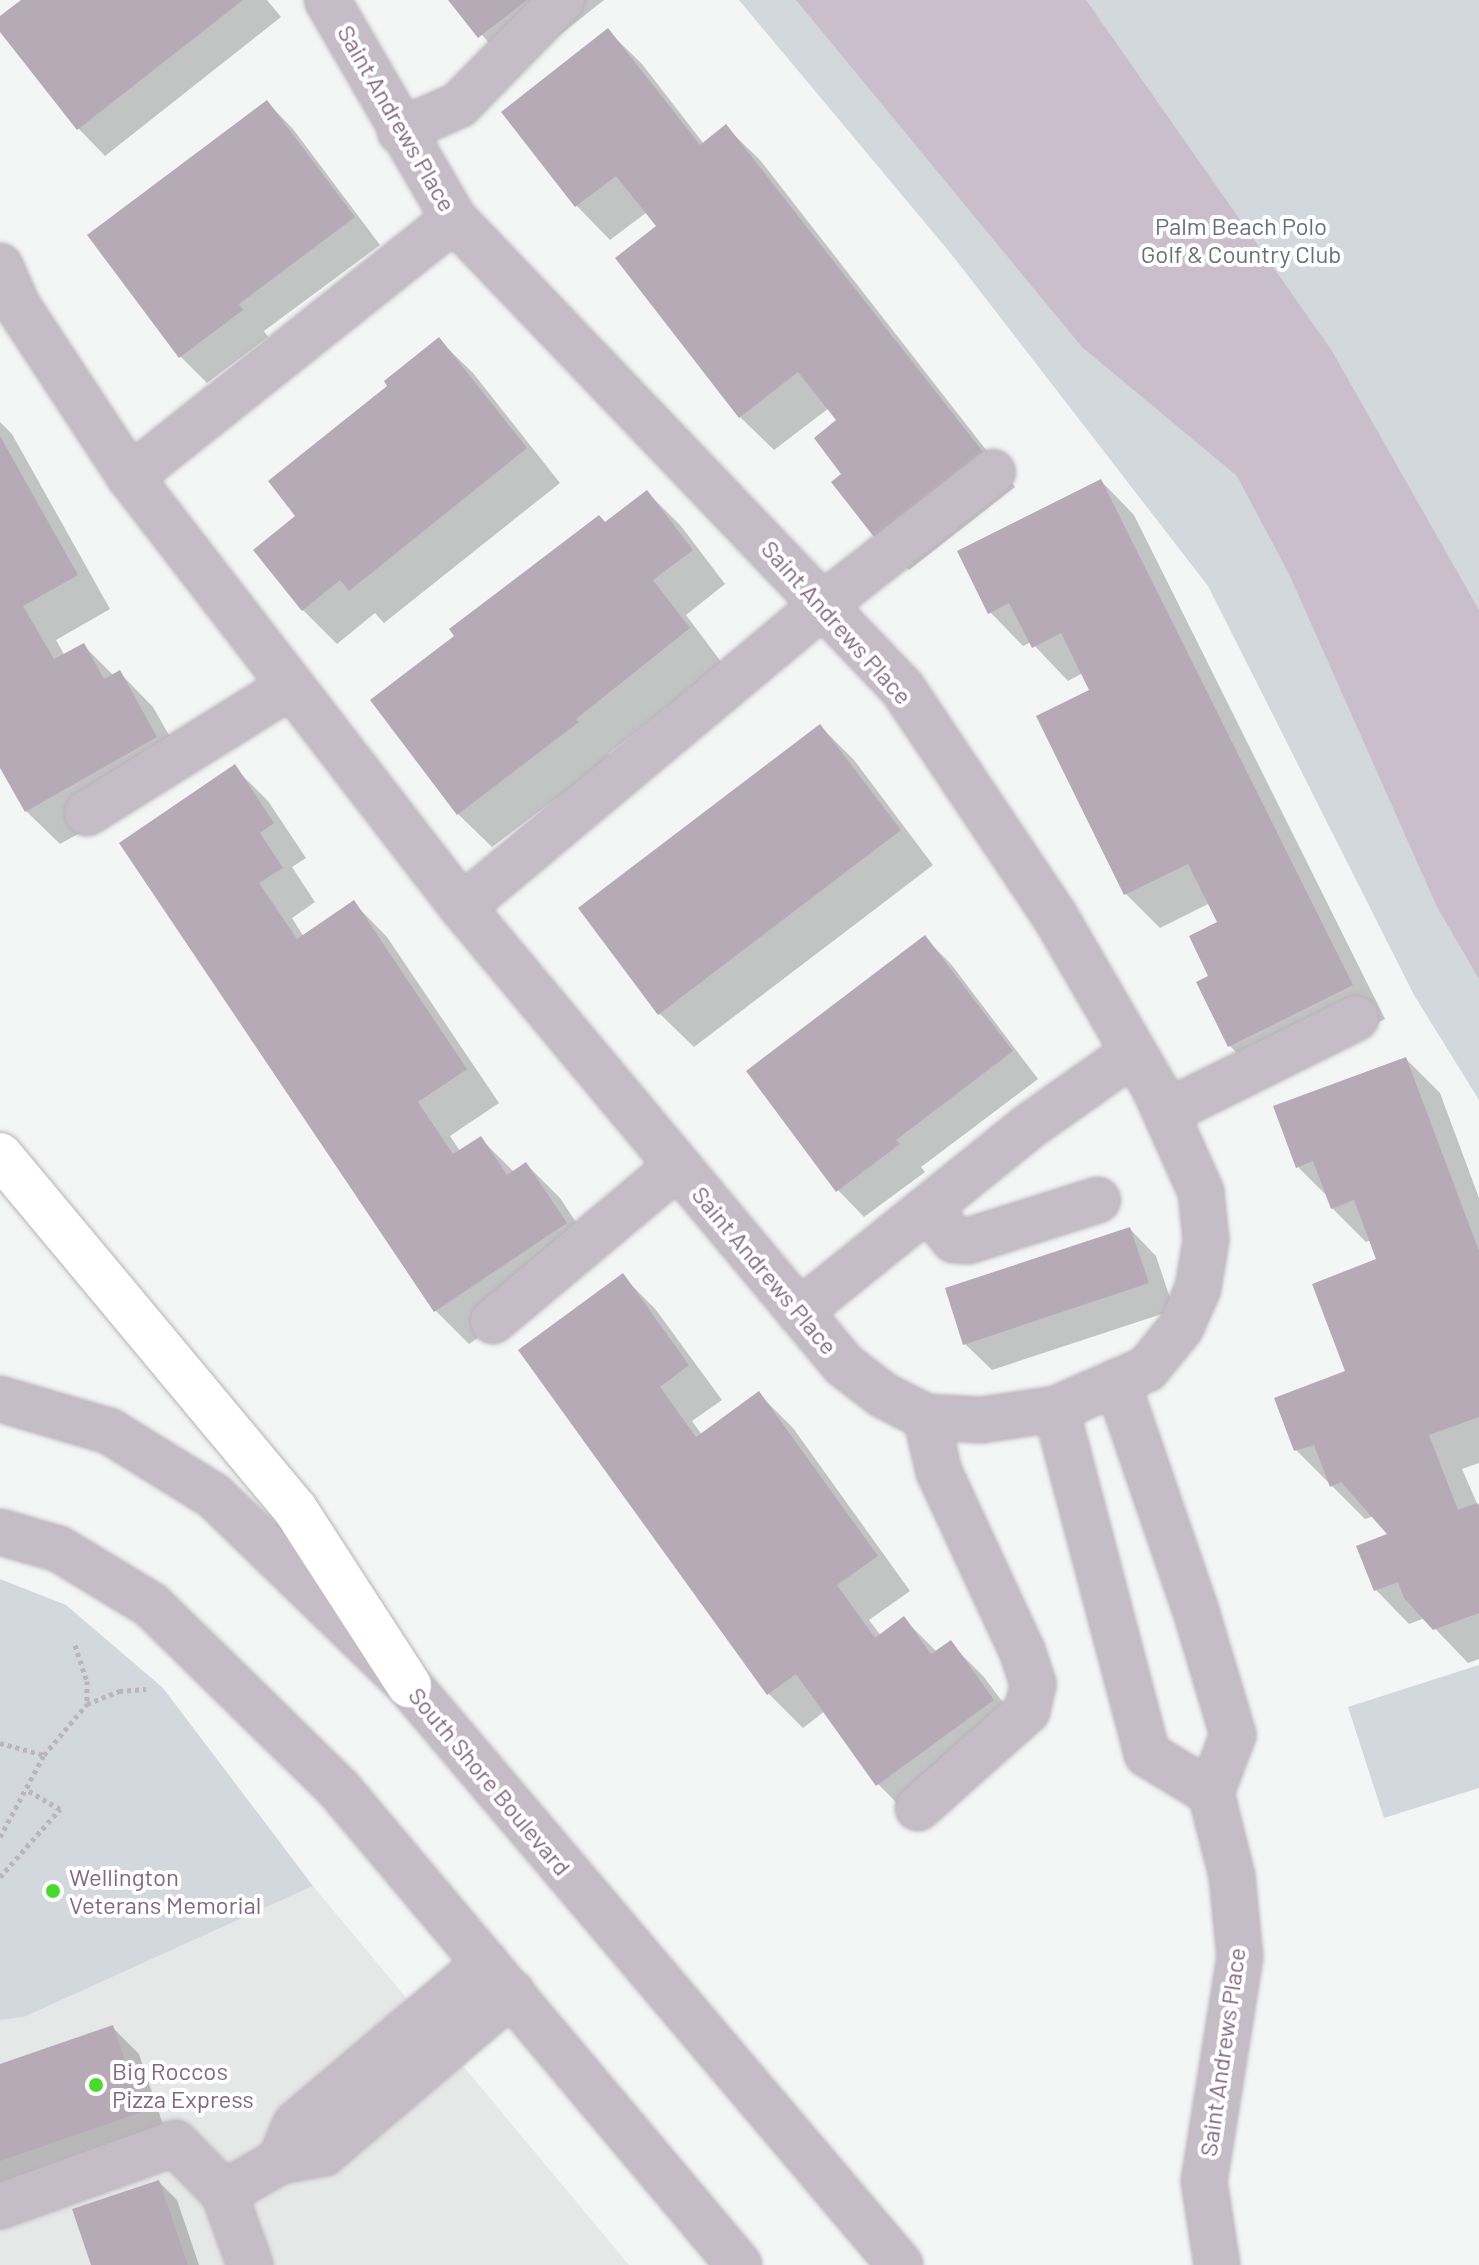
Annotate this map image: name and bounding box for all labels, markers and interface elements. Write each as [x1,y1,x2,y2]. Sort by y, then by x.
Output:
street label: Saint Andrews Place [332,20,462,216]
park label: Palm Beach Polo Golf & Country Club [1141,212,1341,268]
street label: Saint Andrews Place [756,534,918,710]
street label: Saint Andrews Place [686,1180,844,1360]
street label: South Shore Boulevard [403,1681,577,1881]
place label: Wellington Veterans Memorial [69,1863,261,1919]
marker: Wellington Veterans Memorial [44,1882,62,1900]
street label: Saint Andrews Place [1193,1946,1251,2158]
place label: Big Roccos Pizza Express [112,2057,254,2113]
marker: Big Roccos Pizza Express [87,2076,105,2094]

